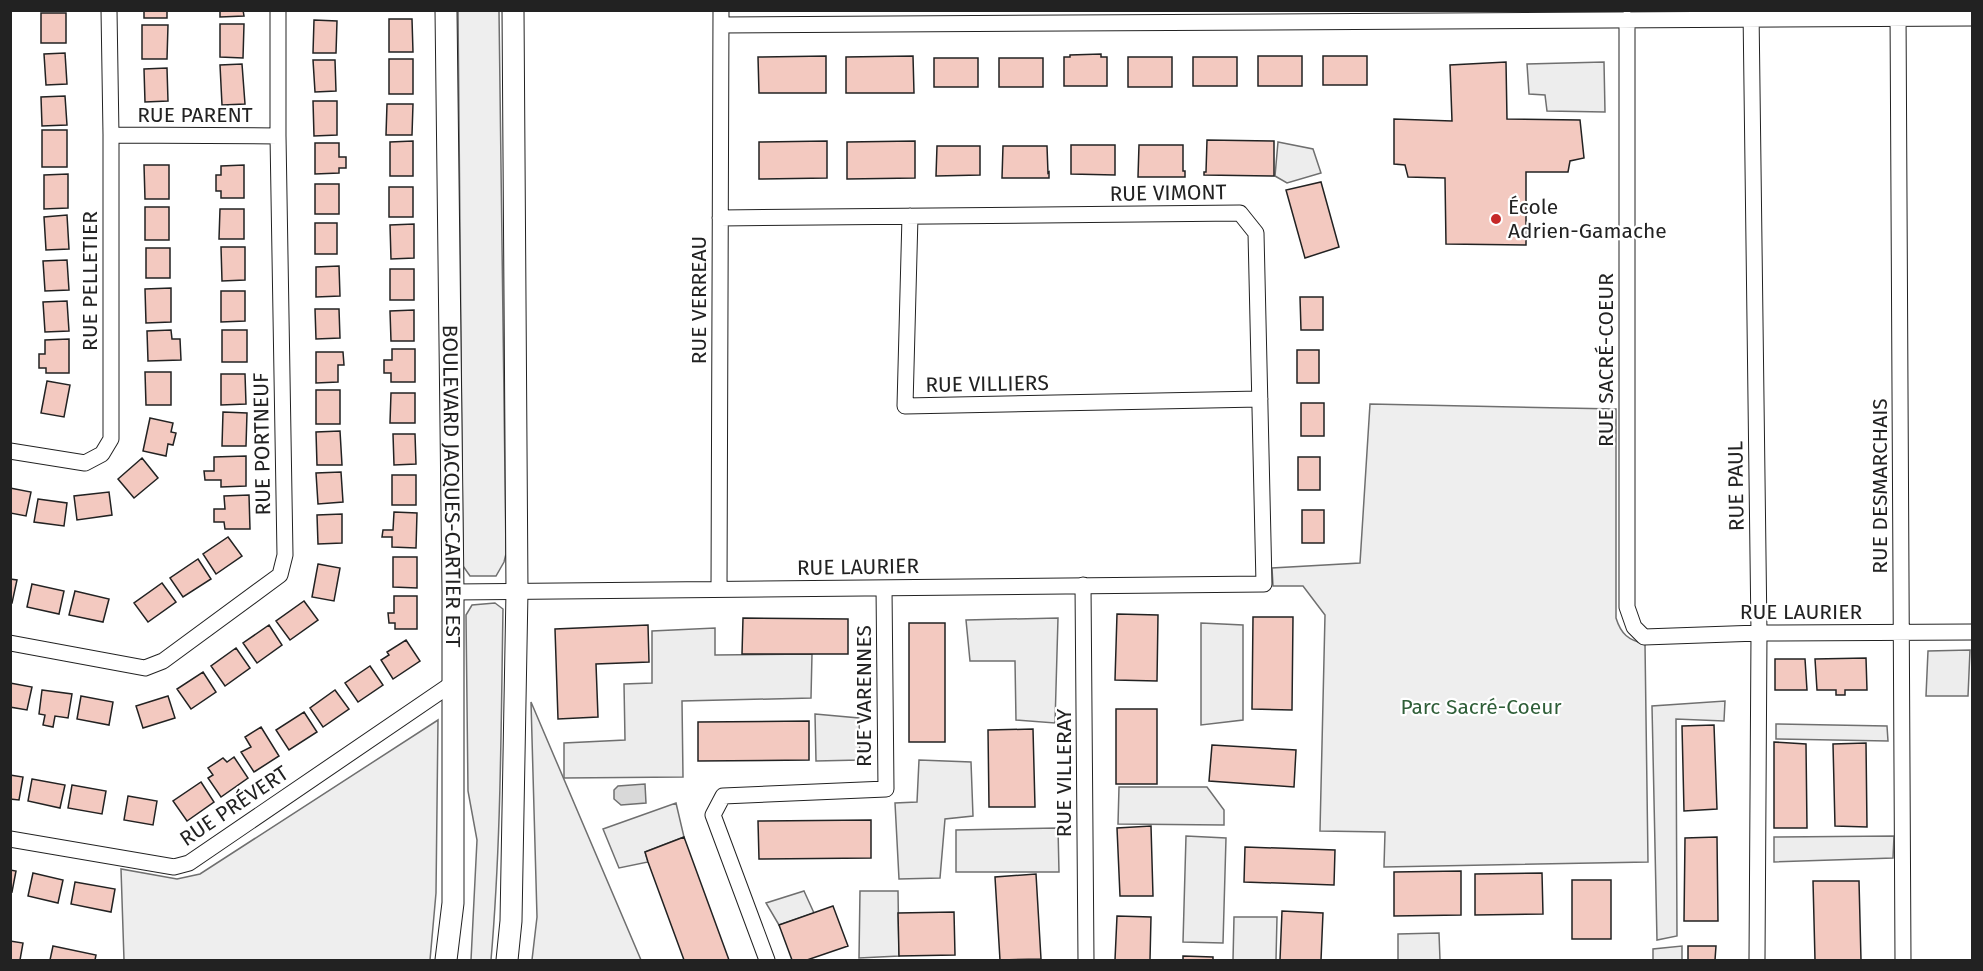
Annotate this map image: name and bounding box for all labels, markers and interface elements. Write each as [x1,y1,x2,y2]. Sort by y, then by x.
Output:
street label: RUE PARENT [137,102,253,128]
street label: RUE VIMONT [1109,179,1227,207]
place label: École Adrien-Gamache [1508,194,1667,244]
street label: RUE PELLETIER [77,211,103,351]
marker: École Adrien-Gamache [1489,212,1503,226]
street label: RUE VERREAU [686,236,712,364]
street label: RUE SACRÉ-COEUR [1593,273,1619,447]
street label: BOULEVARD JACQUES-CARTIER EST [437,324,466,647]
street label: RUE VILLIERS [925,370,1049,398]
street label: RUE PORTNEUF [248,372,276,516]
street label: RUE DESMARCHAIS [1867,398,1893,574]
street label: RUE PAUL [1722,440,1750,531]
street label: RUE LAURIER [797,553,920,581]
street label: RUE LAURIER [1740,599,1862,625]
street label: RUE VARENNES [851,625,877,767]
park label: Parc Sacré-Coeur [1400,694,1562,720]
street label: RUE VILLERAY [1051,708,1077,837]
street label: RUE PRÉVERT [175,760,293,852]

